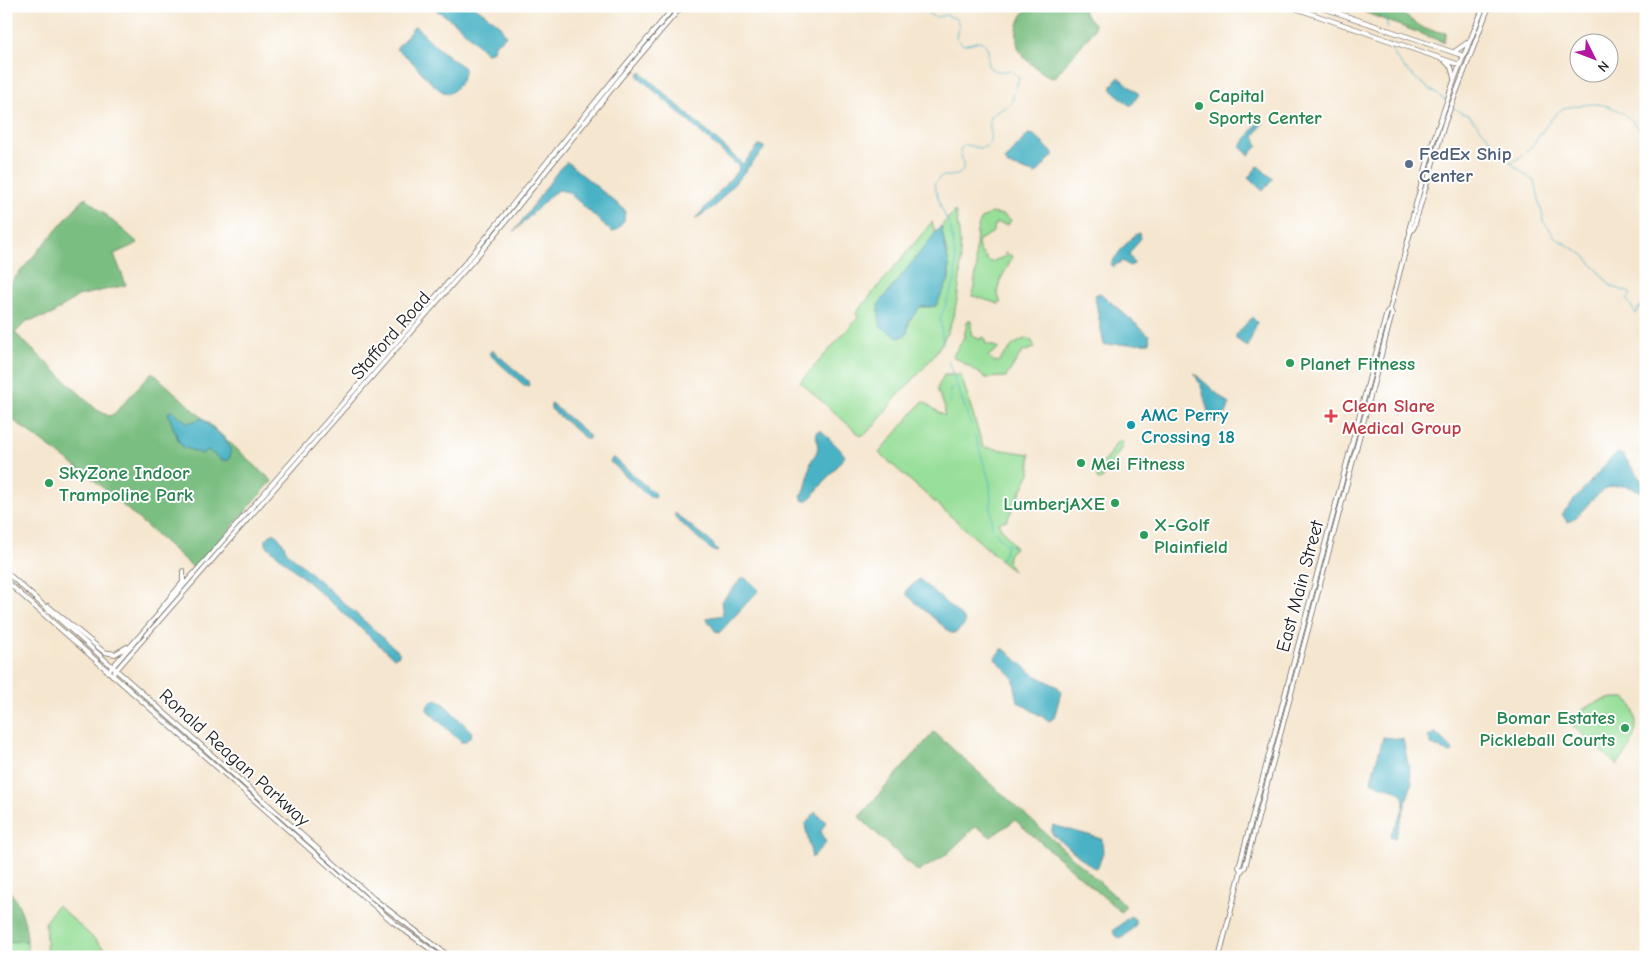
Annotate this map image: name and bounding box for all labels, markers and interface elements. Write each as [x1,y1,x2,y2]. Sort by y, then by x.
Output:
north arrow [1570,32,1620,82]
text: N [1594,57,1613,75]
place label: Capital Sports Center [1209,85,1322,129]
marker: Capital Sports Center [1193,100,1205,112]
place label: FedEx Ship Center [1419,143,1512,187]
marker: FedEx Ship Center [1403,158,1415,170]
street label: Stafford Road [346,287,435,384]
place label: Planet Fitness [1300,353,1415,375]
marker: Planet Fitness [1284,357,1296,369]
place label: Clean Slare Medical Group [1342,395,1461,439]
place label: AMC Perry Crossing 18 [1141,404,1235,448]
marker: Clean Slare Medical Group [1324,409,1338,423]
marker: AMC Perry Crossing 18 [1125,419,1137,431]
place label: Mei Fitness [1091,453,1185,475]
marker: Mei Fitness [1075,457,1087,469]
place label: SkyZone Indoor Trampoline Park [59,462,194,506]
marker: SkyZone Indoor Trampoline Park [43,477,55,489]
place label: LumberjAXE [1003,493,1105,515]
marker: LumberjAXE [1109,497,1121,509]
place label: X-Golf Plainfield [1154,514,1228,558]
street label: East Main Street [1272,517,1328,655]
marker: X-Golf Plainfield [1138,529,1150,541]
street label: Ronald Reagan Parkway [155,684,314,831]
place label: Bomar Estates Pickleball Courts [1479,707,1615,751]
marker: Bomar Estates Pickleball Courts [1619,722,1631,734]

